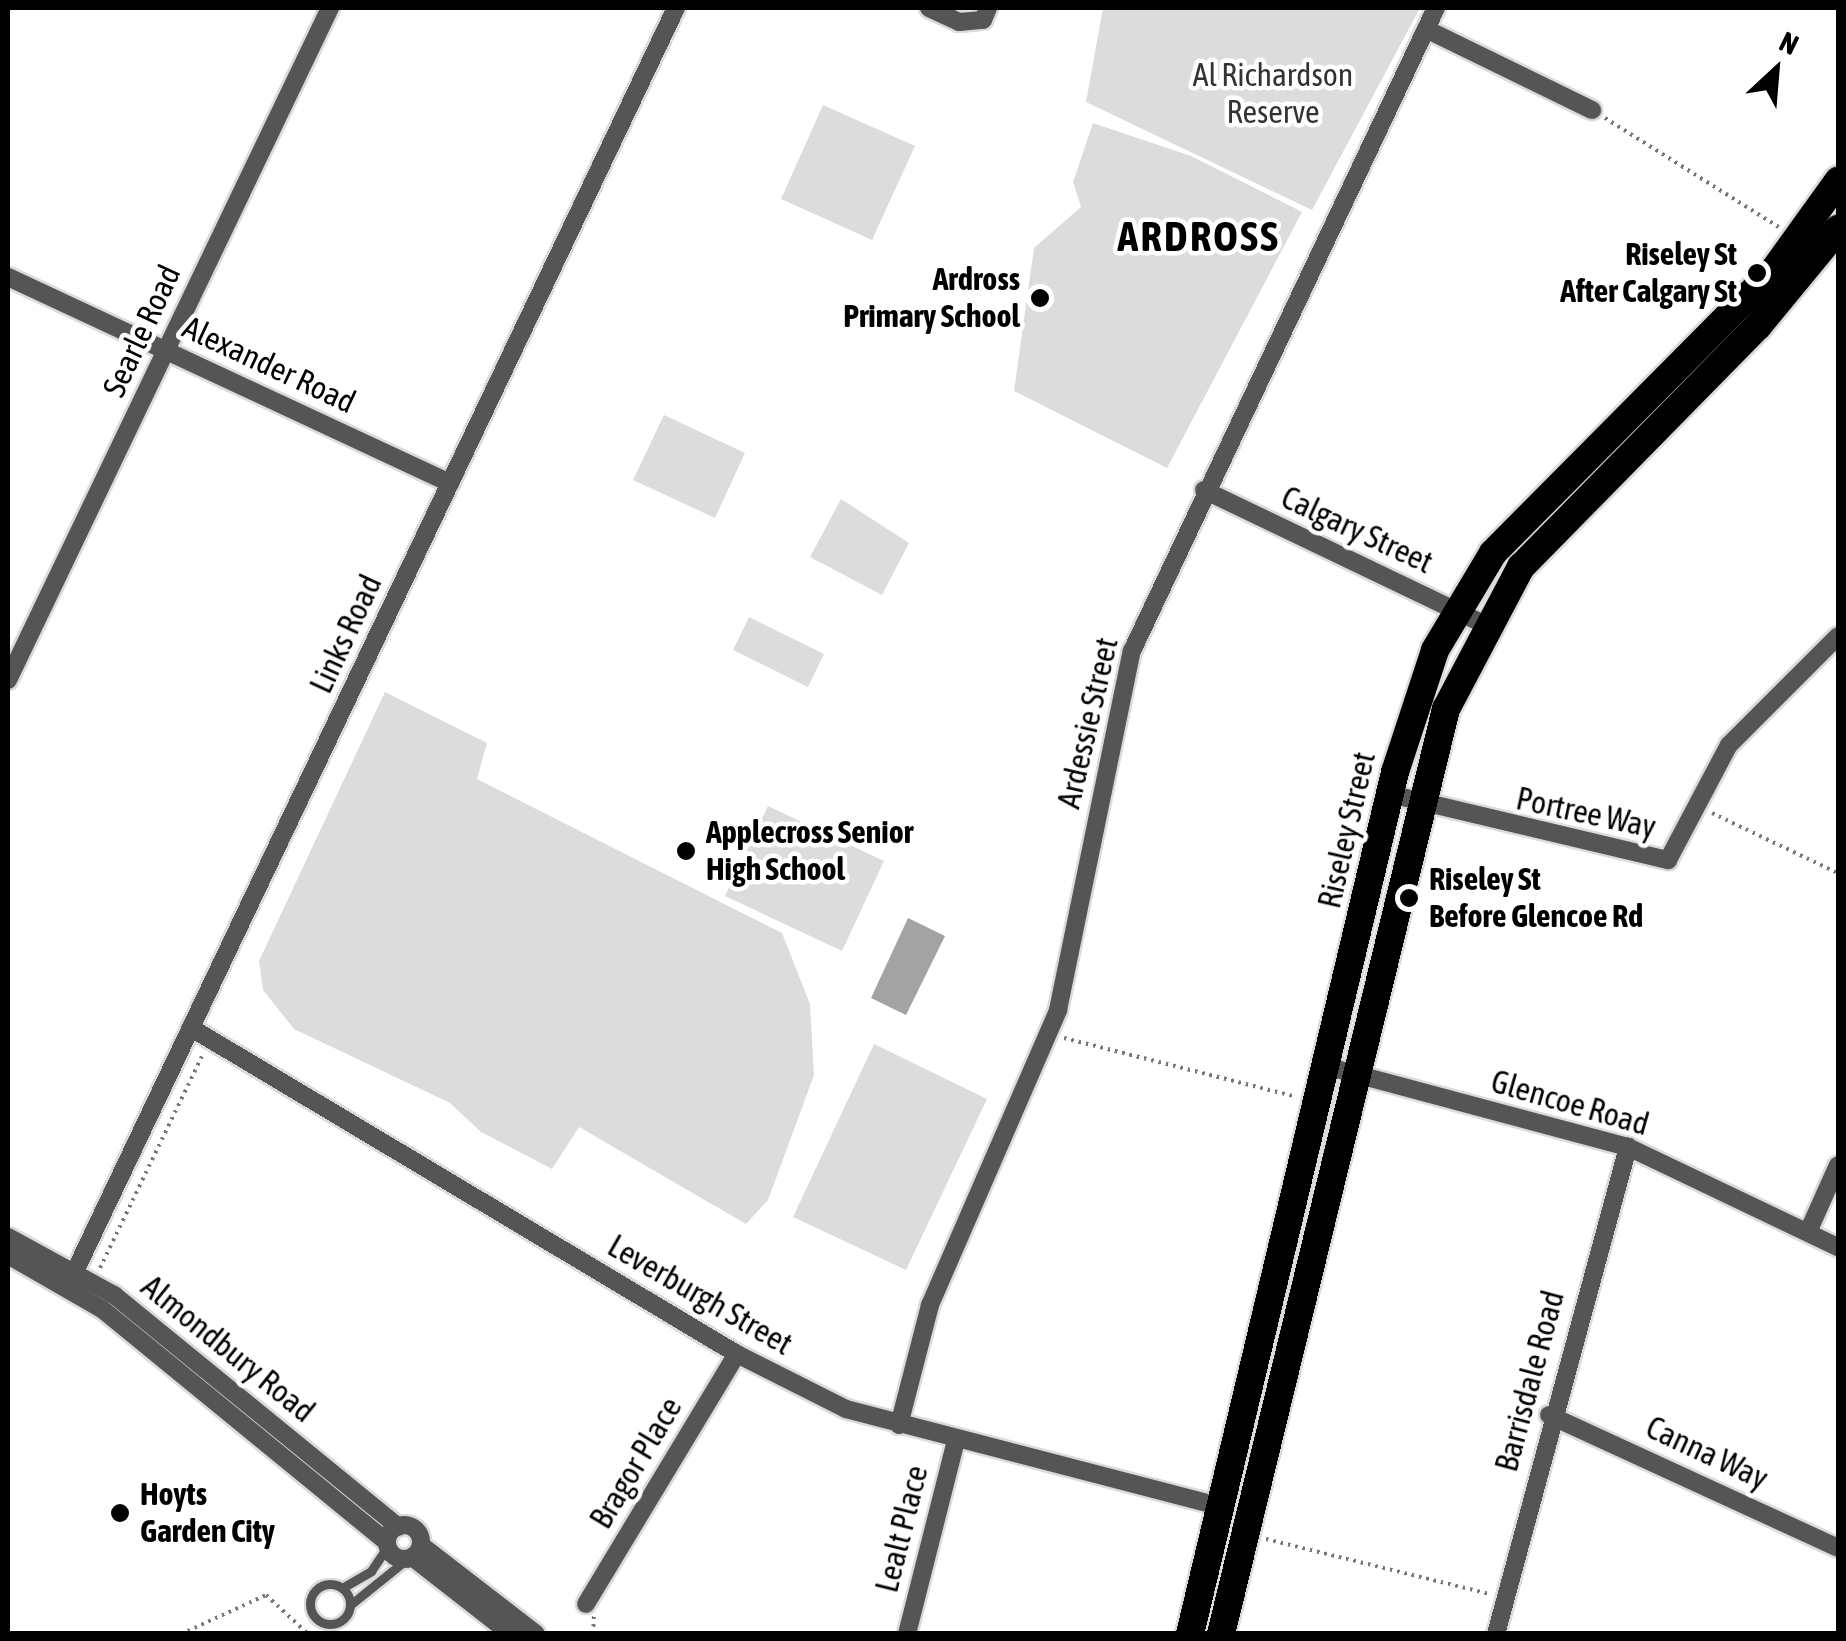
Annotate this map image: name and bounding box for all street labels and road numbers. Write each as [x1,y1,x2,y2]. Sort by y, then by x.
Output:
street label: Searle Road [95,259,189,403]
street label: Alexander Road [177,308,361,422]
street label: Calgary Street [1275,478,1439,582]
street label: Links Road [302,569,390,699]
street label: Ardessie Street [1050,634,1126,812]
street label: Riseley Street [1310,748,1384,912]
street label: Portree Way [1513,779,1659,847]
street label: Glencoe Road [1487,1062,1653,1144]
street label: Leverburgh Street [601,1227,799,1363]
street label: Almondbury Road [134,1267,322,1431]
street label: Barrisdale Road [1487,1286,1573,1476]
street label: Bragor Place [582,1390,690,1536]
street label: Canna Way [1640,1408,1774,1498]
street label: Lealt Place [868,1462,936,1596]

